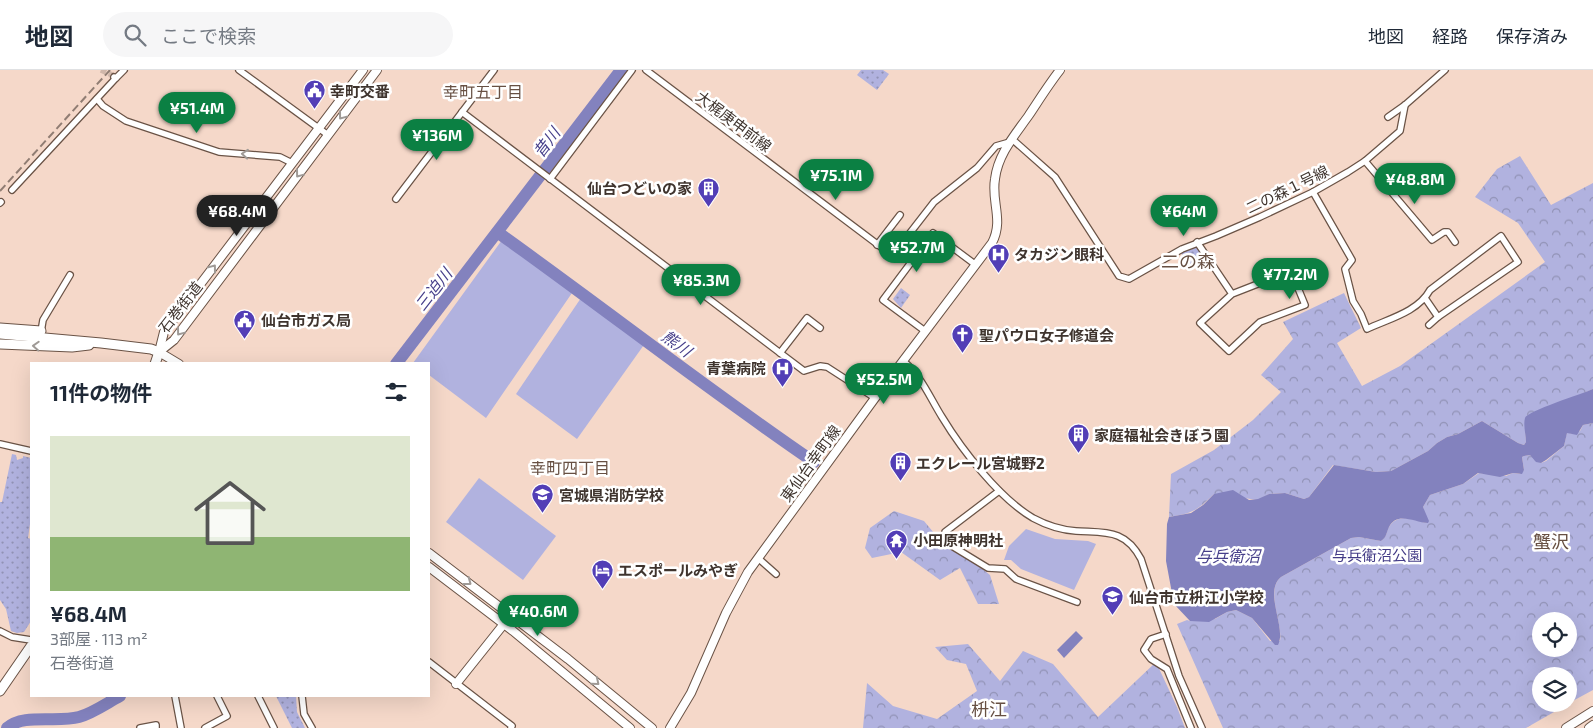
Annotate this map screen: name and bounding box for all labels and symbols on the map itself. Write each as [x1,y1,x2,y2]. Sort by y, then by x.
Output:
public building icon: 幸町交番 [302,79,326,110]
place label: 幸町交番 [330,82,390,100]
district label: 幸町五丁目 [443,82,523,101]
street label: 大梶庚申前線 [693,87,775,155]
pin: ¥51.4M [156,92,238,134]
one-way arrow [339,110,348,120]
pin: ¥136M [402,118,472,161]
water label: 昔川 [529,122,564,161]
one-way arrow [241,149,249,160]
pin: ¥75.1M [795,158,877,201]
street label: 二の森１号線 [1243,161,1331,217]
pin: ¥48.8M [1374,162,1456,205]
one-way arrow [296,168,304,177]
building icon: 仙台つどいの家 [696,176,720,207]
place label: 仙台つどいの家 [587,179,692,197]
pin: ¥68.4M [196,194,278,237]
pin: ¥64M [1154,194,1214,237]
pin: ¥52.7M [876,230,958,273]
hospital icon: タカジン眼科 [986,242,1010,273]
place label: タカジン眼科 [1014,245,1104,263]
district label: 二の森 [1161,250,1215,272]
pin: ¥77.2M [1249,258,1331,300]
water label: 三迫川 [411,263,456,314]
one-way arrow [207,264,216,274]
pin: ¥85.3M [660,264,742,306]
street label: 石巻街道 [154,278,206,336]
public building icon: 仙台市ガス局 [233,308,257,339]
place label: 仙台市ガス局 [261,311,351,329]
church icon: 聖パウロ女子修道会 [951,323,975,354]
one-way arrow [177,326,186,336]
water label: 熊川 [658,326,697,361]
place label: 聖パウロ女子修道会 [979,326,1114,344]
one-way arrow [31,340,39,351]
hospital icon: 青葉病院 [770,356,794,387]
place label: 青葉病院 [706,359,766,377]
pin: ¥52.5M [843,362,925,405]
street label: 東仙台幸町線 [776,421,844,505]
building icon: 家庭福祉会きぼう園 [1066,423,1090,454]
place label: 家庭福祉会きぼう園 [1094,426,1229,444]
building icon: エクレール宮城野2 [888,451,912,482]
place label: エクレール宮城野2 [916,454,1045,472]
district label: 幸町四丁目 [530,458,610,477]
school or university icon: 宮城県消防学校 [531,483,555,514]
place label: 宮城県消防学校 [559,486,664,504]
temple icon: 小田原神明社 [885,528,909,559]
district label: 蟹沢 [1533,530,1569,552]
place label: 小田原神明社 [913,531,1003,549]
water label: 与兵衛沼 [1196,546,1262,565]
park label: 与兵衛沼公園 [1332,546,1422,564]
hotel icon: エスポールみやぎ [590,558,614,589]
place label: エスポールみやぎ [618,561,738,579]
one-way arrow [462,577,471,585]
school or university icon: 仙台市立枡江小学校 [1101,585,1125,616]
place label: 仙台市立枡江小学校 [1129,588,1264,606]
pin: ¥40.6M [497,594,579,637]
one-way arrow [590,676,599,684]
district label: 枡江 [971,698,1007,720]

